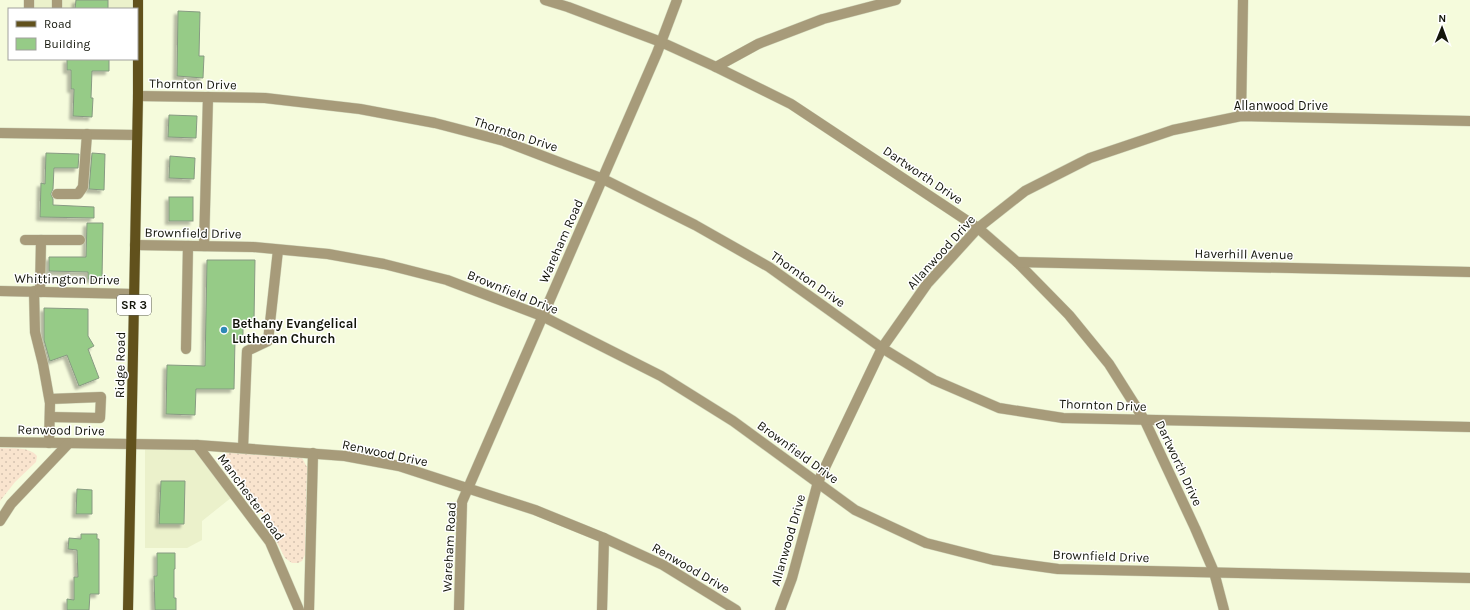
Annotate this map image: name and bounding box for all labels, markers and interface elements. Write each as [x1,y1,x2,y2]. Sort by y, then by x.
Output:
legend [8,8,138,60]
north arrow [1422,8,1462,48]
text: N [1438,12,1446,25]
text: Road [44,17,72,31]
text: Building [44,37,91,51]
street label: Thornton Drive [149,76,237,92]
street label: Allanwood Drive [1234,98,1329,113]
street label: Thornton Drive [472,113,560,155]
street label: Dartworth Drive [880,143,966,207]
street label: Wareham Road [536,197,586,285]
street label: Allanwood Drive [904,212,978,292]
street label: Brownfield Drive [144,225,242,241]
street label: Haverhill Avenue [1195,246,1294,262]
street label: Thornton Drive [768,248,848,310]
street label: Brownfield Drive [465,267,561,317]
street label: Whittington Drive [14,271,120,287]
road number: SR 3 [117,295,151,315]
place label: Bethany Evangelical Lutheran Church [232,316,357,346]
marker: Bethany Evangelical Lutheran Church [219,325,229,335]
street label: Ridge Road [112,332,128,398]
street label: Thornton Drive [1059,396,1147,414]
street label: Brownfield Drive [754,417,842,487]
street label: Dartworth Drive [1153,418,1206,508]
street label: Renwood Drive [17,422,105,438]
street label: Renwood Drive [341,437,430,469]
street label: Manchester Road [215,451,287,543]
street label: Allanwood Drive [768,492,808,588]
street label: Wareham Road [439,502,459,592]
street label: Renwood Drive [649,540,733,596]
street label: Brownfield Drive [1052,547,1150,565]

